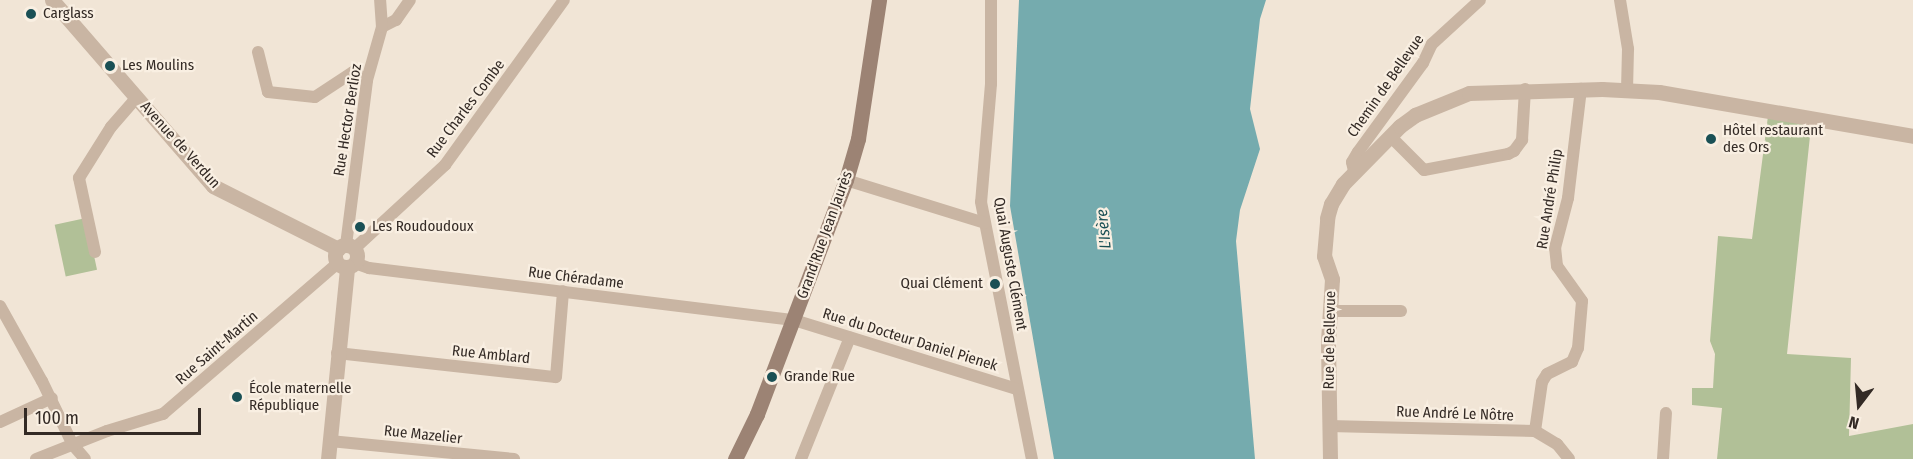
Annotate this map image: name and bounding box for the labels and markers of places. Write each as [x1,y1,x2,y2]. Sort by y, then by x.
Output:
place label: Carglass [43,5,94,23]
marker: Carglass [24,7,38,21]
place label: Les Moulins [122,57,194,75]
marker: Les Moulins [103,59,117,73]
place label: Hôtel restaurant des Ors [1723,121,1823,156]
marker: Hôtel restaurant des Ors [1704,132,1718,146]
place label: Les Roudoudoux [372,218,473,236]
marker: Les Roudoudoux [353,220,367,234]
place label: Quai Clément [901,275,983,293]
marker: Quai Clément [988,277,1002,291]
place label: Grande Rue [784,368,855,386]
marker: Grande Rue [765,370,779,384]
place label: École maternelle République [249,379,351,414]
marker: École maternelle République [230,390,244,404]

